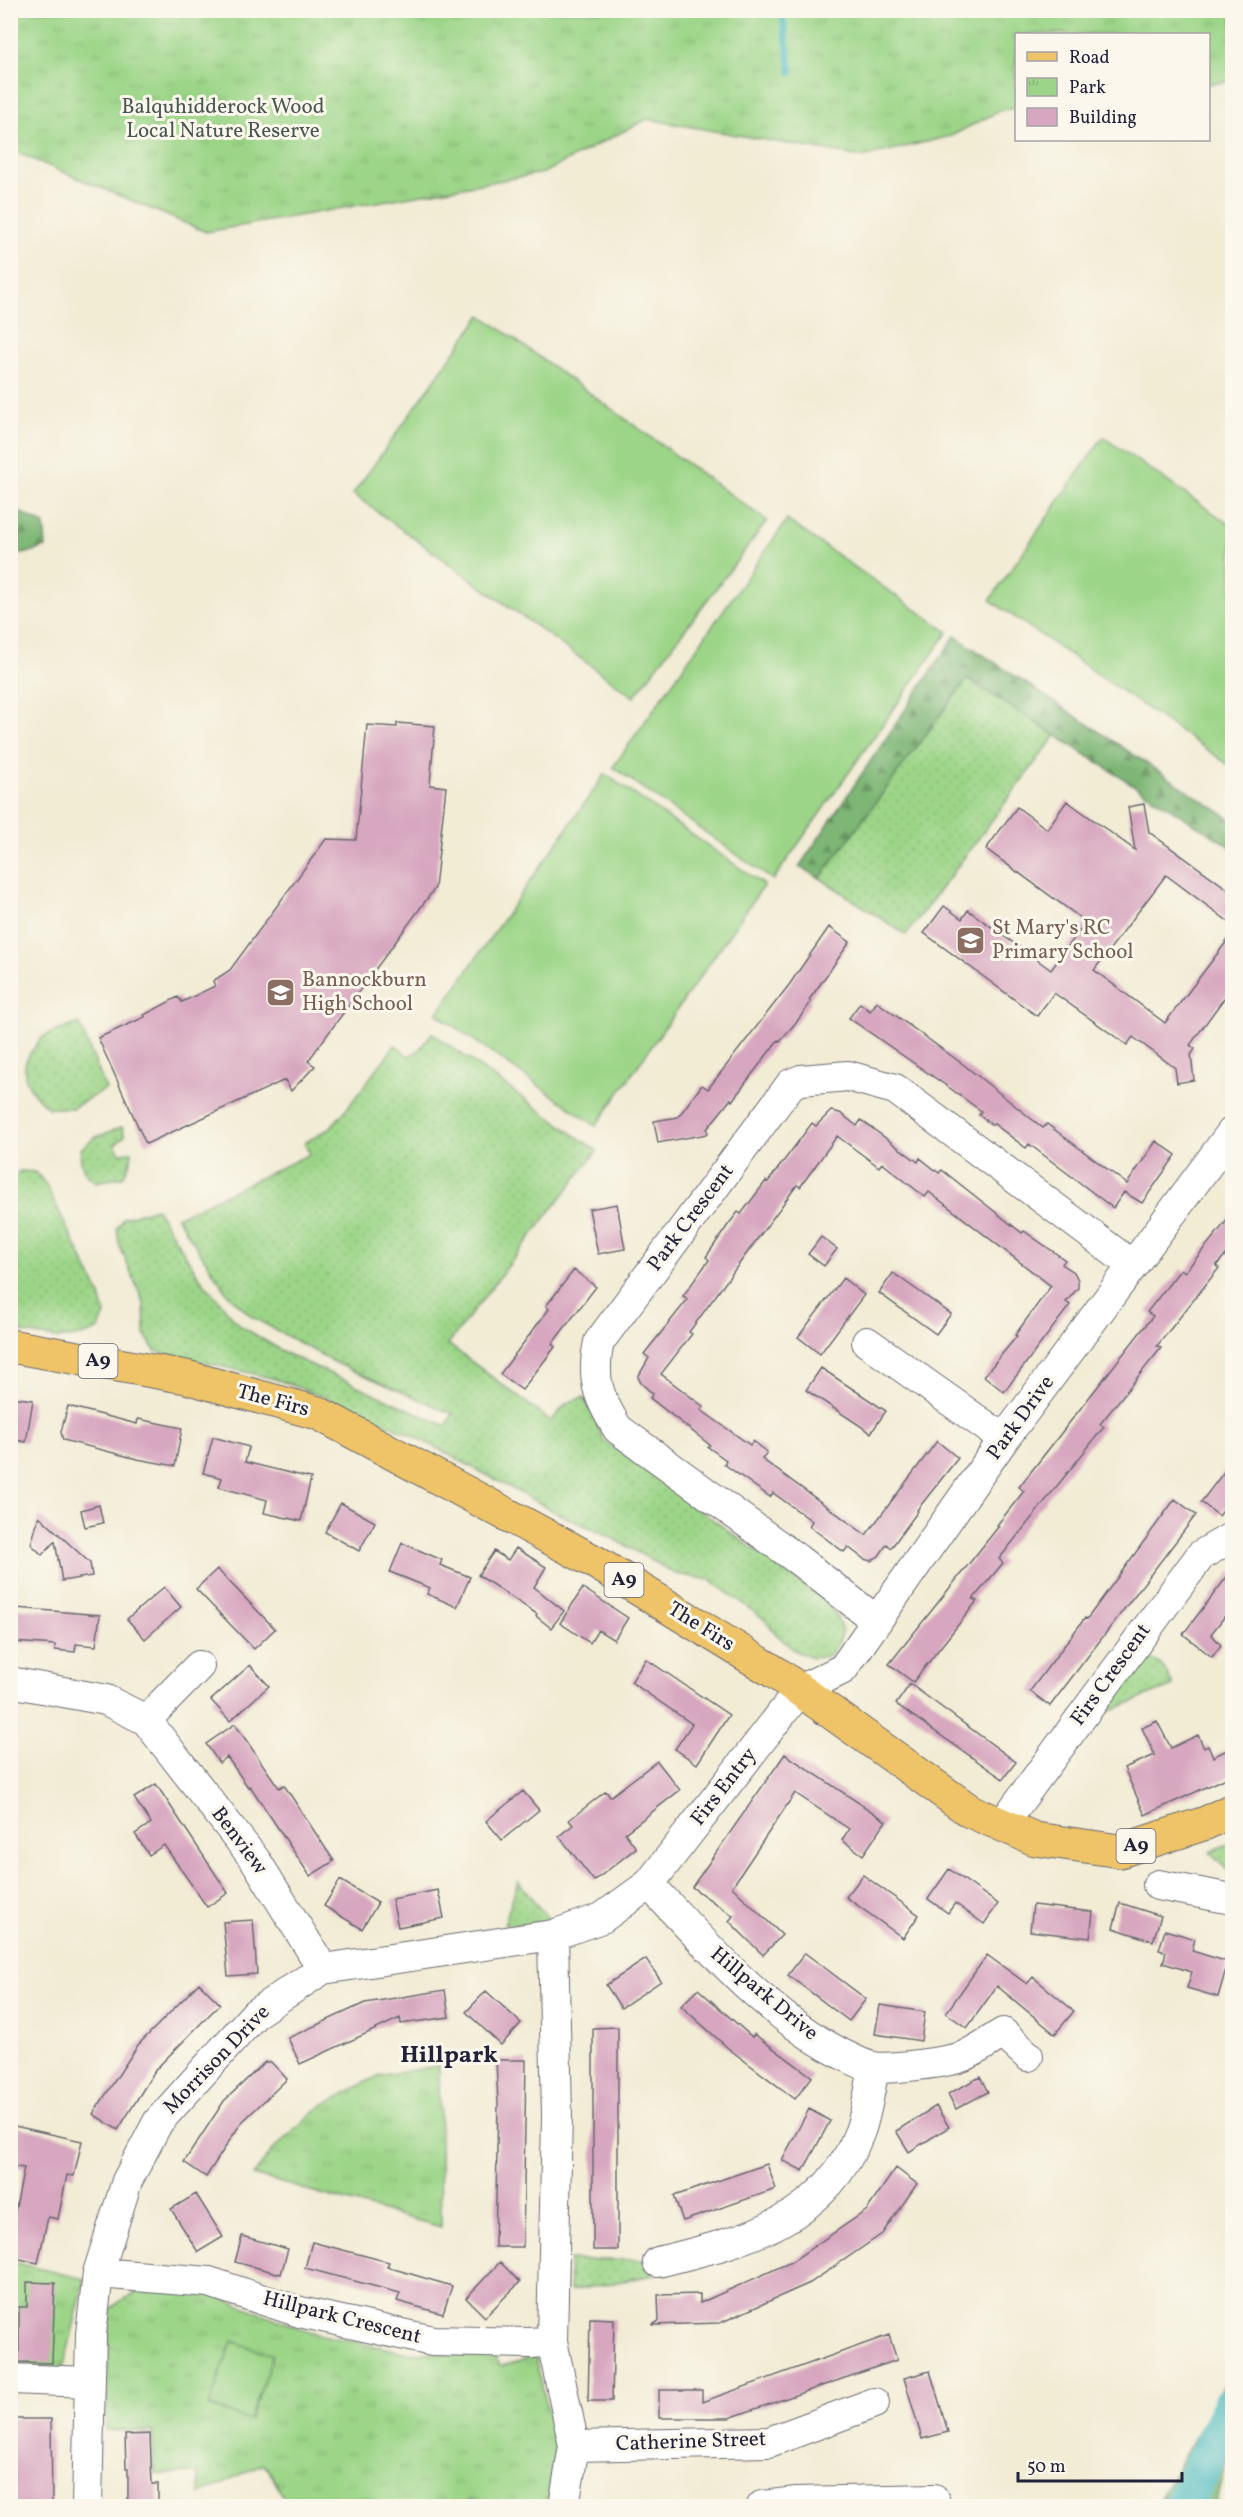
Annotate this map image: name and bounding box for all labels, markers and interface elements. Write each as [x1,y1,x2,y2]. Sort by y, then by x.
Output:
legend [1015,33,1210,141]
text: Road [1069,46,1110,71]
text: Park [1069,76,1106,101]
park label: Balquhidderock Wood Local Nature Reserve [121,93,325,146]
text: Building [1069,106,1137,131]
place label: St Mary's RC Primary School [992,914,1133,967]
school or university icon: St Mary's RC Primary School [955,924,987,956]
place label: Bannockburn High School [302,966,427,1019]
school or university icon: Bannockburn High School [265,976,297,1008]
street label: Park Crescent [641,1158,741,1278]
road number: A9 [78,1344,118,1378]
street label: Park Drive [980,1370,1062,1466]
street label: The Firs [234,1377,312,1425]
road number: A9 [604,1563,644,1597]
street label: The Firs [662,1595,740,1659]
street label: Firs Crescent [1064,1618,1158,1732]
street label: Firs Entry [684,1741,764,1832]
street label: Benview [204,1801,274,1881]
road number: A9 [1116,1829,1156,1863]
street label: Hillpark Drive [704,1940,824,2048]
street label: Morrison Drive [157,1999,277,2121]
district label: Hillpark [400,2039,498,2073]
street label: Hillpark Crescent [260,2284,424,2352]
street label: Catherine Street [615,2425,767,2459]
scale bar [1018,2445,1182,2483]
text: 50 m [1027,2455,1066,2480]

